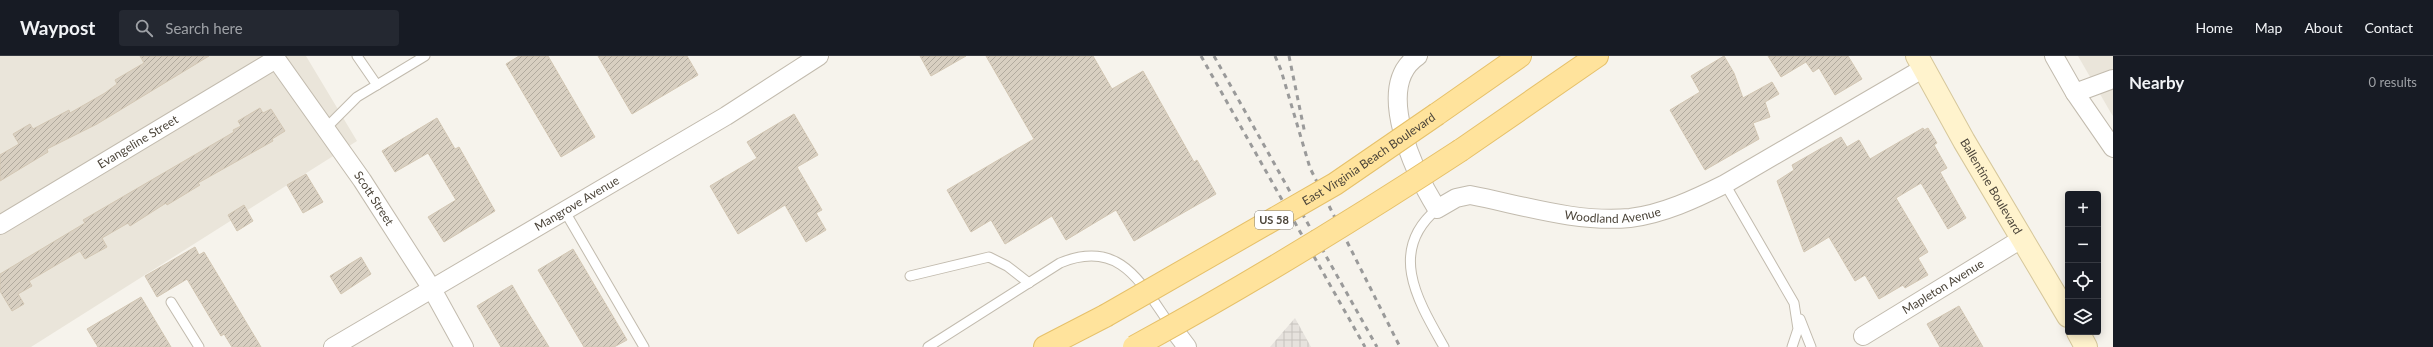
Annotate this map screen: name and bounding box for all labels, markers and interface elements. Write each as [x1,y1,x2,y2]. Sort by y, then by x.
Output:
search box [119,10,399,46]
text: Waypost [20,16,95,39]
icon: search [133,17,155,39]
text: Search here [165,19,243,37]
text: Home [2195,19,2233,36]
text: Map [2255,19,2282,36]
text: About [2304,19,2342,36]
text: Contact [2364,19,2413,36]
text: Nearby [2129,72,2184,93]
text: 0 results [2369,74,2417,90]
street label: East Virginia Beach Boulevard [1299,109,1438,208]
street label: Evangeline Street [95,111,181,172]
street label: Ballentine Boulevard [1957,136,2026,237]
street label: Scott Street [351,168,398,229]
street label: Mangrove Avenue [532,173,622,234]
map controls [2065,191,2101,335]
button: + [2065,191,2101,227]
street label: Woodland Avenue [1564,204,1662,226]
road number: US 58 [1255,211,1293,229]
button: − [2065,227,2101,263]
street label: Mapleton Avenue [1899,256,1986,317]
button: locate [2065,263,2101,299]
button: layers [2065,299,2101,335]

